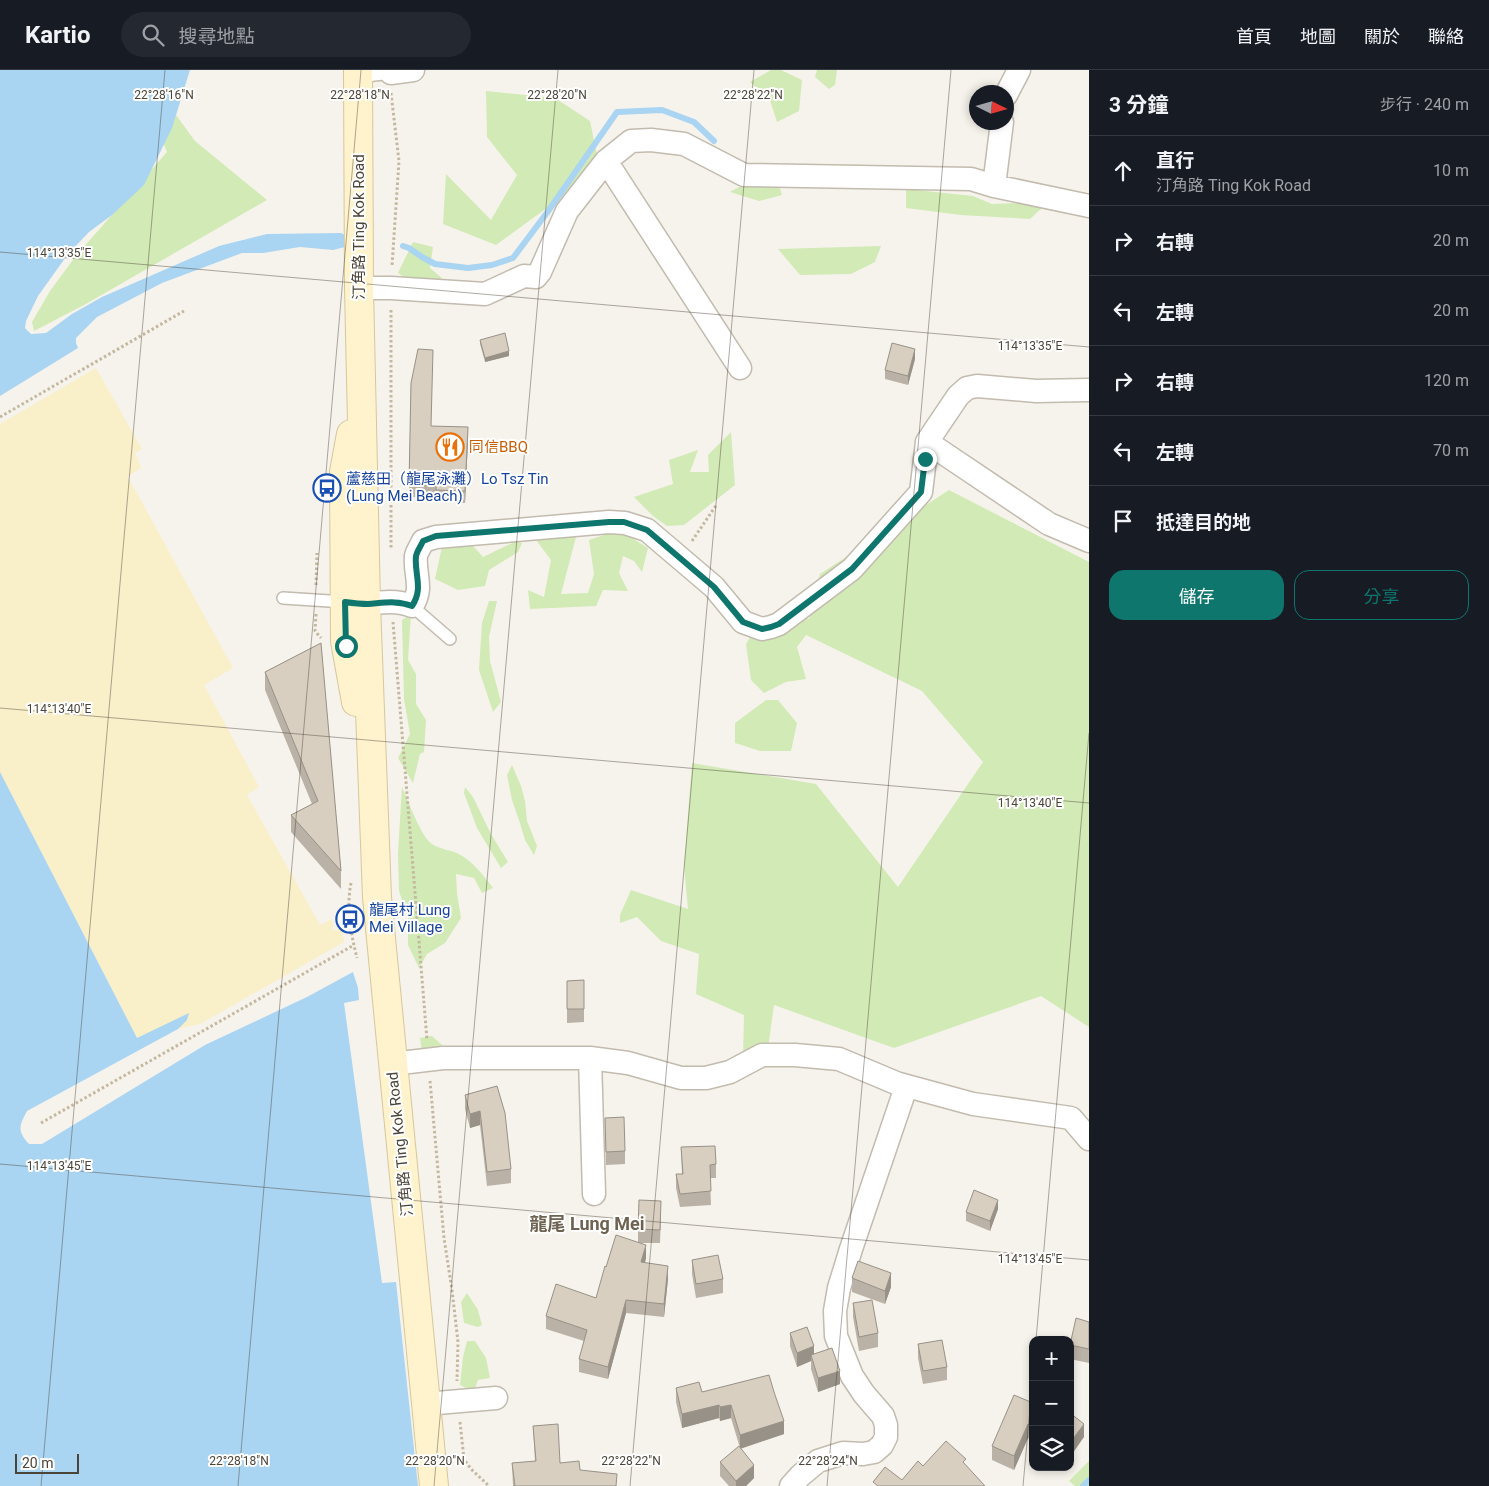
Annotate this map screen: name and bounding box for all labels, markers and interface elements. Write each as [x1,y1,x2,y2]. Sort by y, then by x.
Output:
search box [121,12,471,57]
text: Kartio [25,21,91,49]
icon: search [139,21,167,49]
text: 搜尋地點 [179,25,255,48]
text: 首頁 [1236,26,1272,47]
text: 地圖 [1300,26,1336,47]
text: 關於 [1364,26,1400,47]
text: 聯絡 [1428,26,1464,47]
north arrow [969,85,1014,130]
text: 22°28'16"N [134,88,194,102]
text: 22°28'18"N [330,88,390,102]
text: 22°28'20"N [527,88,587,102]
text: 22°28'22"N [723,88,783,102]
text: 3 分鐘 [1109,93,1168,117]
text: 步行 · 240 m [1380,95,1469,114]
text: 直行 [1156,149,1194,172]
street label: 汀角路 Ting Kok Road [350,154,368,300]
icon: ahead [1109,157,1137,185]
text: 10 m [1433,161,1469,180]
text: 汀角路 Ting Kok Road [1156,176,1311,195]
icon: right [1109,227,1137,255]
text: 右轉 [1156,231,1194,254]
text: 20 m [1433,231,1469,250]
text: 114°13'35"E [27,246,91,260]
icon: left [1109,297,1137,325]
text: 左轉 [1156,301,1194,324]
text: 20 m [1433,301,1469,320]
text: 114°13'35"E [998,339,1062,353]
icon: right [1109,367,1137,395]
text: 右轉 [1156,371,1194,394]
text: 120 m [1424,371,1469,390]
restaurant icon: 同信BBQ [435,432,465,462]
icon: left [1109,437,1137,465]
place label: 同信BBQ [469,438,528,456]
text: 左轉 [1156,441,1194,464]
text: 70 m [1433,441,1469,460]
route end [914,448,937,471]
place label: 蘆慈田（龍尾泳灘）Lo Tsz Tin (Lung Mei Beach) [346,470,549,505]
bus stop icon: 蘆慈田（龍尾泳灘）Lo Tsz Tin (Lung Mei Beach) [312,473,342,503]
icon: arrive [1109,507,1137,535]
text: 抵達目的地 [1156,511,1251,534]
button: 儲存 [1109,570,1284,620]
button: 分享 [1294,570,1469,620]
route start [335,635,358,658]
text: 114°13'40"E [27,702,91,716]
text: 114°13'40"E [998,796,1062,810]
place label: 龍尾村 Lung Mei Village [369,901,450,936]
bus stop icon: 龍尾村 Lung Mei Village [335,904,365,934]
street label: 汀角路 Ting Kok Road [383,1071,417,1217]
text: 114°13'45"E [27,1159,91,1173]
district label: 龍尾 Lung Mei [529,1213,645,1234]
text: 114°13'45"E [998,1252,1062,1266]
map controls [1029,1336,1074,1471]
button: + [1029,1336,1074,1381]
button: − [1029,1381,1074,1426]
button: layers [1029,1426,1074,1471]
scale bar [15,1451,79,1474]
text: 22°28'18"N [209,1454,269,1468]
text: 22°28'20"N [405,1454,465,1468]
text: 22°28'22"N [601,1454,661,1468]
text: 22°28'24"N [798,1454,858,1468]
text: 20 m [22,1455,54,1471]

